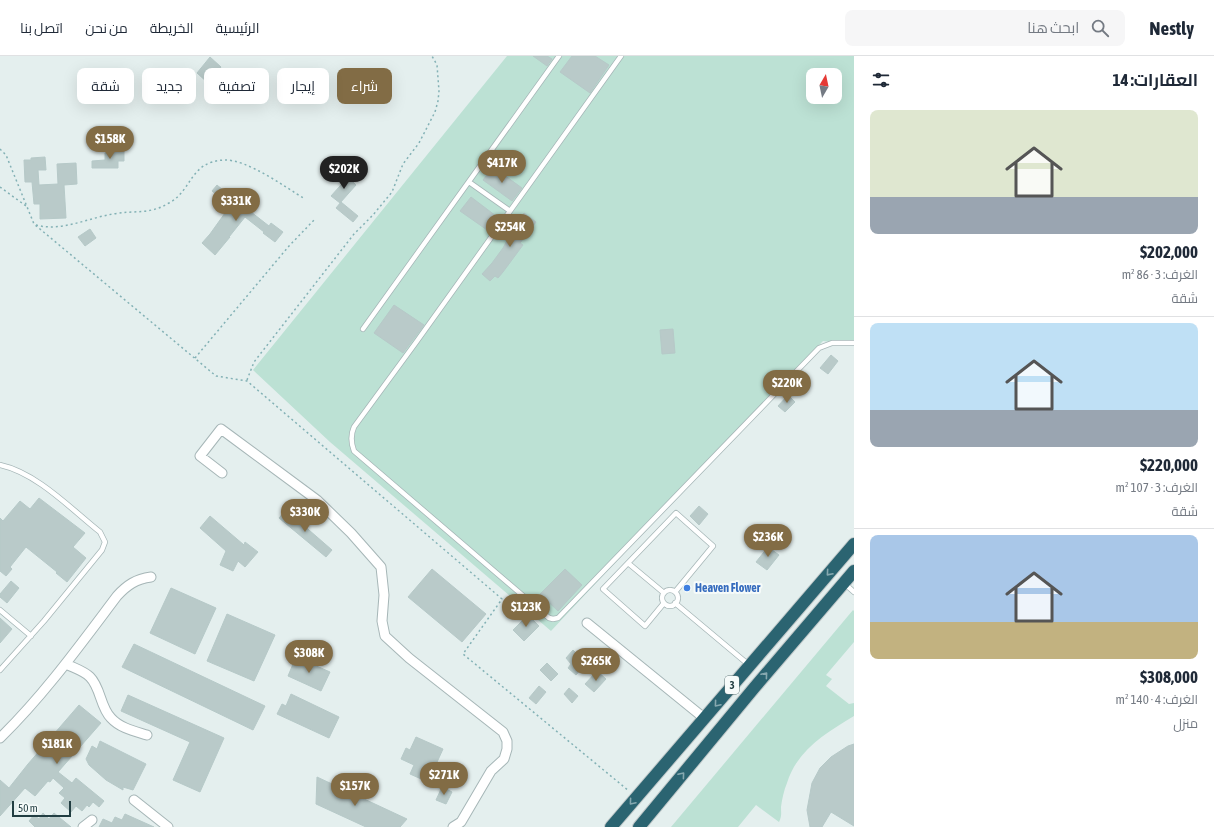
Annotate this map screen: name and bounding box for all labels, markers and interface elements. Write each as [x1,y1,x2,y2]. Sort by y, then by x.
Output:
search box [845,10,1125,46]
icon: search [1089,17,1111,39]
text: Nestly [1149,17,1194,39]
text: ابحث هنا [1027,19,1079,36]
text: اتصل بنا [20,20,63,36]
text: من نحن [85,20,128,36]
text: الخريطة [150,20,194,36]
text: الرئيسية [216,20,259,36]
chip: شقة [77,68,134,104]
chip: جديد [142,68,196,104]
chip: تصفية [204,68,269,104]
chip: إيجار [277,68,329,104]
chip: شراء [337,68,392,104]
north arrow [806,68,842,104]
map controls [806,68,842,104]
icon: filters [870,69,892,91]
text: العقارات: 14 [1113,70,1198,90]
pin: $158K [82,126,138,160]
text: $158K [95,131,125,146]
icon: home [998,136,1070,208]
pin: $417K [474,150,530,184]
text: $417K [487,155,517,170]
pin: $202K [316,156,372,190]
text: $202K [329,161,359,176]
pin: $331K [208,188,264,222]
text: $331K [221,193,251,208]
pin: $254K [482,214,538,248]
text: $254K [495,219,525,234]
text: $202,000 [1140,242,1198,262]
text: الغرف: 3 · 86 m² [1122,267,1198,282]
text: شقة [1171,291,1198,306]
icon: home [998,349,1070,421]
pin: $220K [759,370,815,404]
text: $220K [772,375,802,390]
text: $220,000 [1140,455,1198,475]
text: الغرف: 3 · 107 m² [1116,480,1198,495]
pin: $330K [277,499,333,533]
text: $330K [290,504,320,519]
text: شقة [1171,504,1198,519]
pin: $236K [740,524,796,558]
text: $236K [753,529,783,544]
icon: home [998,561,1070,633]
one-way arrow [826,568,833,576]
place label: Heaven Flower [695,581,761,595]
marker: Heaven Flower [682,583,692,593]
pin: $123K [498,594,554,628]
text: $123K [511,599,541,614]
pin: $308K [281,640,337,674]
text: $308K [294,645,324,660]
pin: $265K [568,648,624,682]
text: $265K [581,653,611,668]
text: $308,000 [1140,667,1198,687]
one-way arrow [761,673,768,680]
road number: 3 [725,676,739,694]
text: الغرف: 4 · 140 m² [1116,692,1198,707]
one-way arrow [714,699,721,706]
text: منزل [1173,716,1198,731]
pin: $181K [29,731,85,765]
text: $181K [42,736,72,751]
pin: $271K [416,762,472,796]
text: $271K [429,767,459,782]
pin: $157K [327,773,383,807]
one-way arrow [678,773,685,780]
text: $157K [340,778,370,793]
one-way arrow [629,798,636,805]
scale bar [12,799,71,818]
text: 50 m [18,802,38,814]

